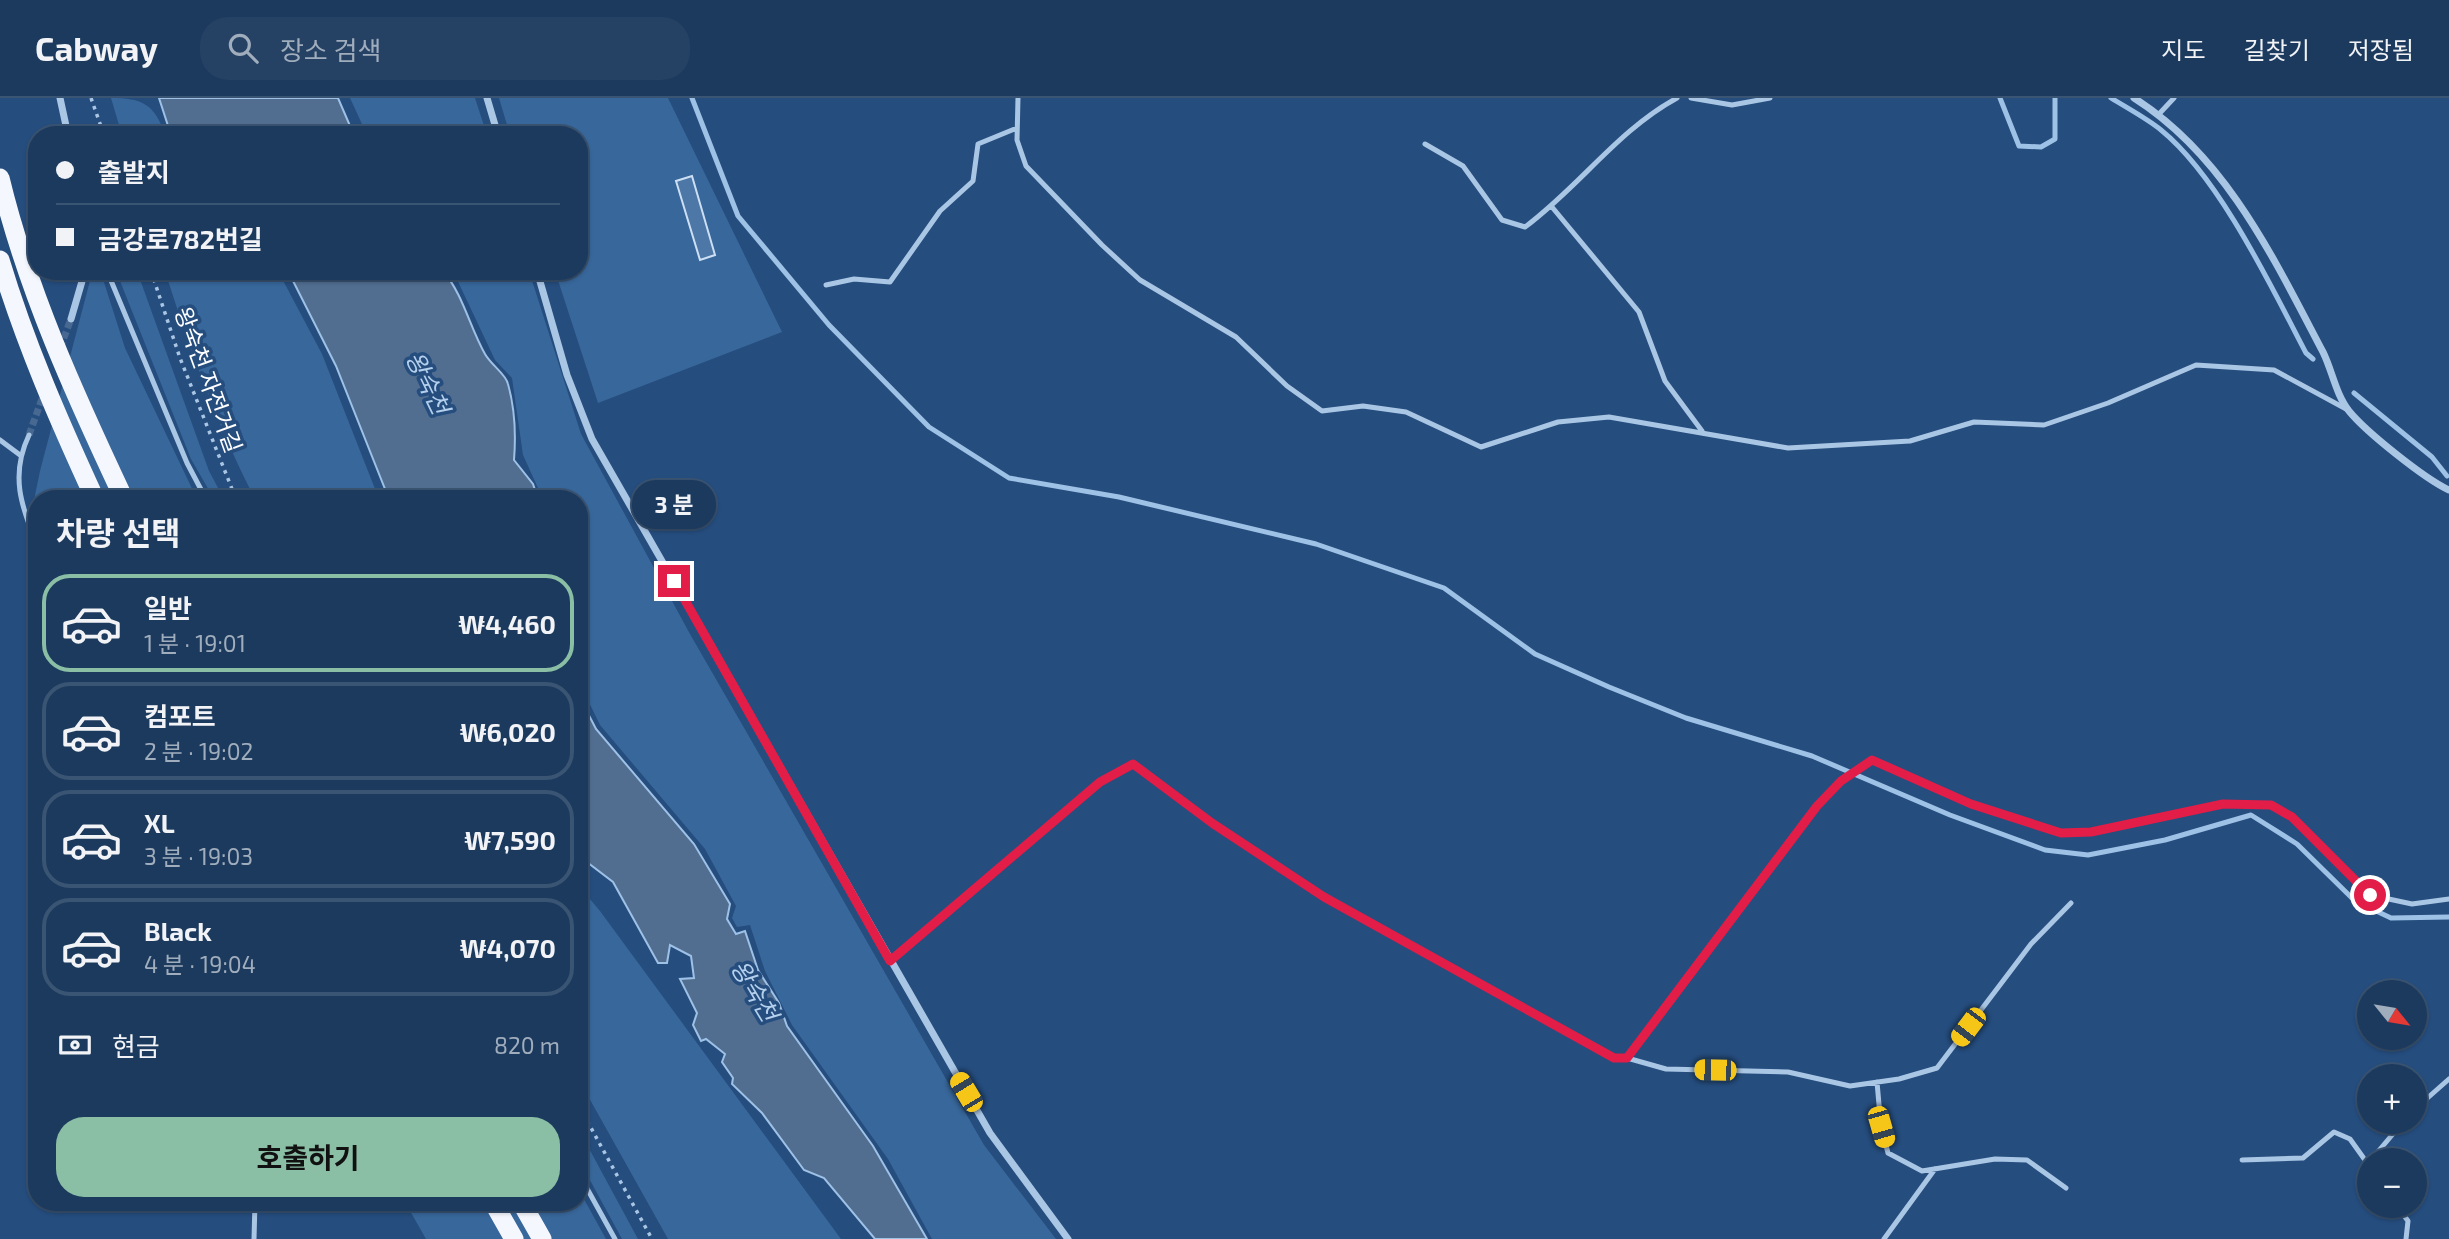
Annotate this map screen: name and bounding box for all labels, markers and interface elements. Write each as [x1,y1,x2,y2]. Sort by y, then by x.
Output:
search box [200,17,690,80]
text: Cabway [35,28,158,68]
icon: search [224,29,262,67]
text: 장소 검색 [280,34,381,65]
text: 지도 [2161,35,2206,64]
text: 길찾기 [2244,35,2310,64]
text: 저장됨 [2348,35,2414,64]
text: 출발지 [98,156,170,187]
text: 금강로782번길 [98,223,263,254]
street label: 왕숙천 자전거길 [170,303,248,456]
water label: 왕숙천 [401,346,457,421]
callout: 3 분 [632,480,716,528]
text: 3 분 [654,490,694,518]
text: 차량 선택 [56,513,181,551]
route end [658,565,690,597]
icon: car [60,592,123,655]
text: 일반 [144,592,192,623]
text: ₩4,460 [458,608,556,639]
text: 1 분 · 19:01 [144,629,246,657]
icon: car [60,700,123,763]
text: 컴포트 [144,700,216,731]
text: ₩6,020 [460,716,556,747]
text: 2 분 · 19:02 [144,737,253,765]
text: XL [144,807,175,838]
icon: car [60,808,123,871]
text: ₩7,590 [464,824,556,855]
text: 3 분 · 19:03 [144,842,253,870]
route start [2354,879,2386,911]
text: Black [144,915,212,946]
icon: car [60,916,123,979]
text: ₩4,070 [460,932,556,963]
text: 4 분 · 19:04 [144,950,256,978]
water label: 왕숙천 [726,954,786,1029]
north arrow [2357,980,2427,1050]
map controls [2357,980,2427,1218]
car [1947,1004,1990,1050]
icon: cash [56,1026,94,1064]
text: 현금 [112,1030,160,1061]
text: 820 m [494,1031,560,1059]
car [1694,1059,1737,1081]
button: + [2357,1064,2427,1134]
car [947,1069,986,1115]
car [1866,1104,1897,1150]
button: 호출하기 [56,1117,560,1197]
button: − [2357,1148,2427,1218]

